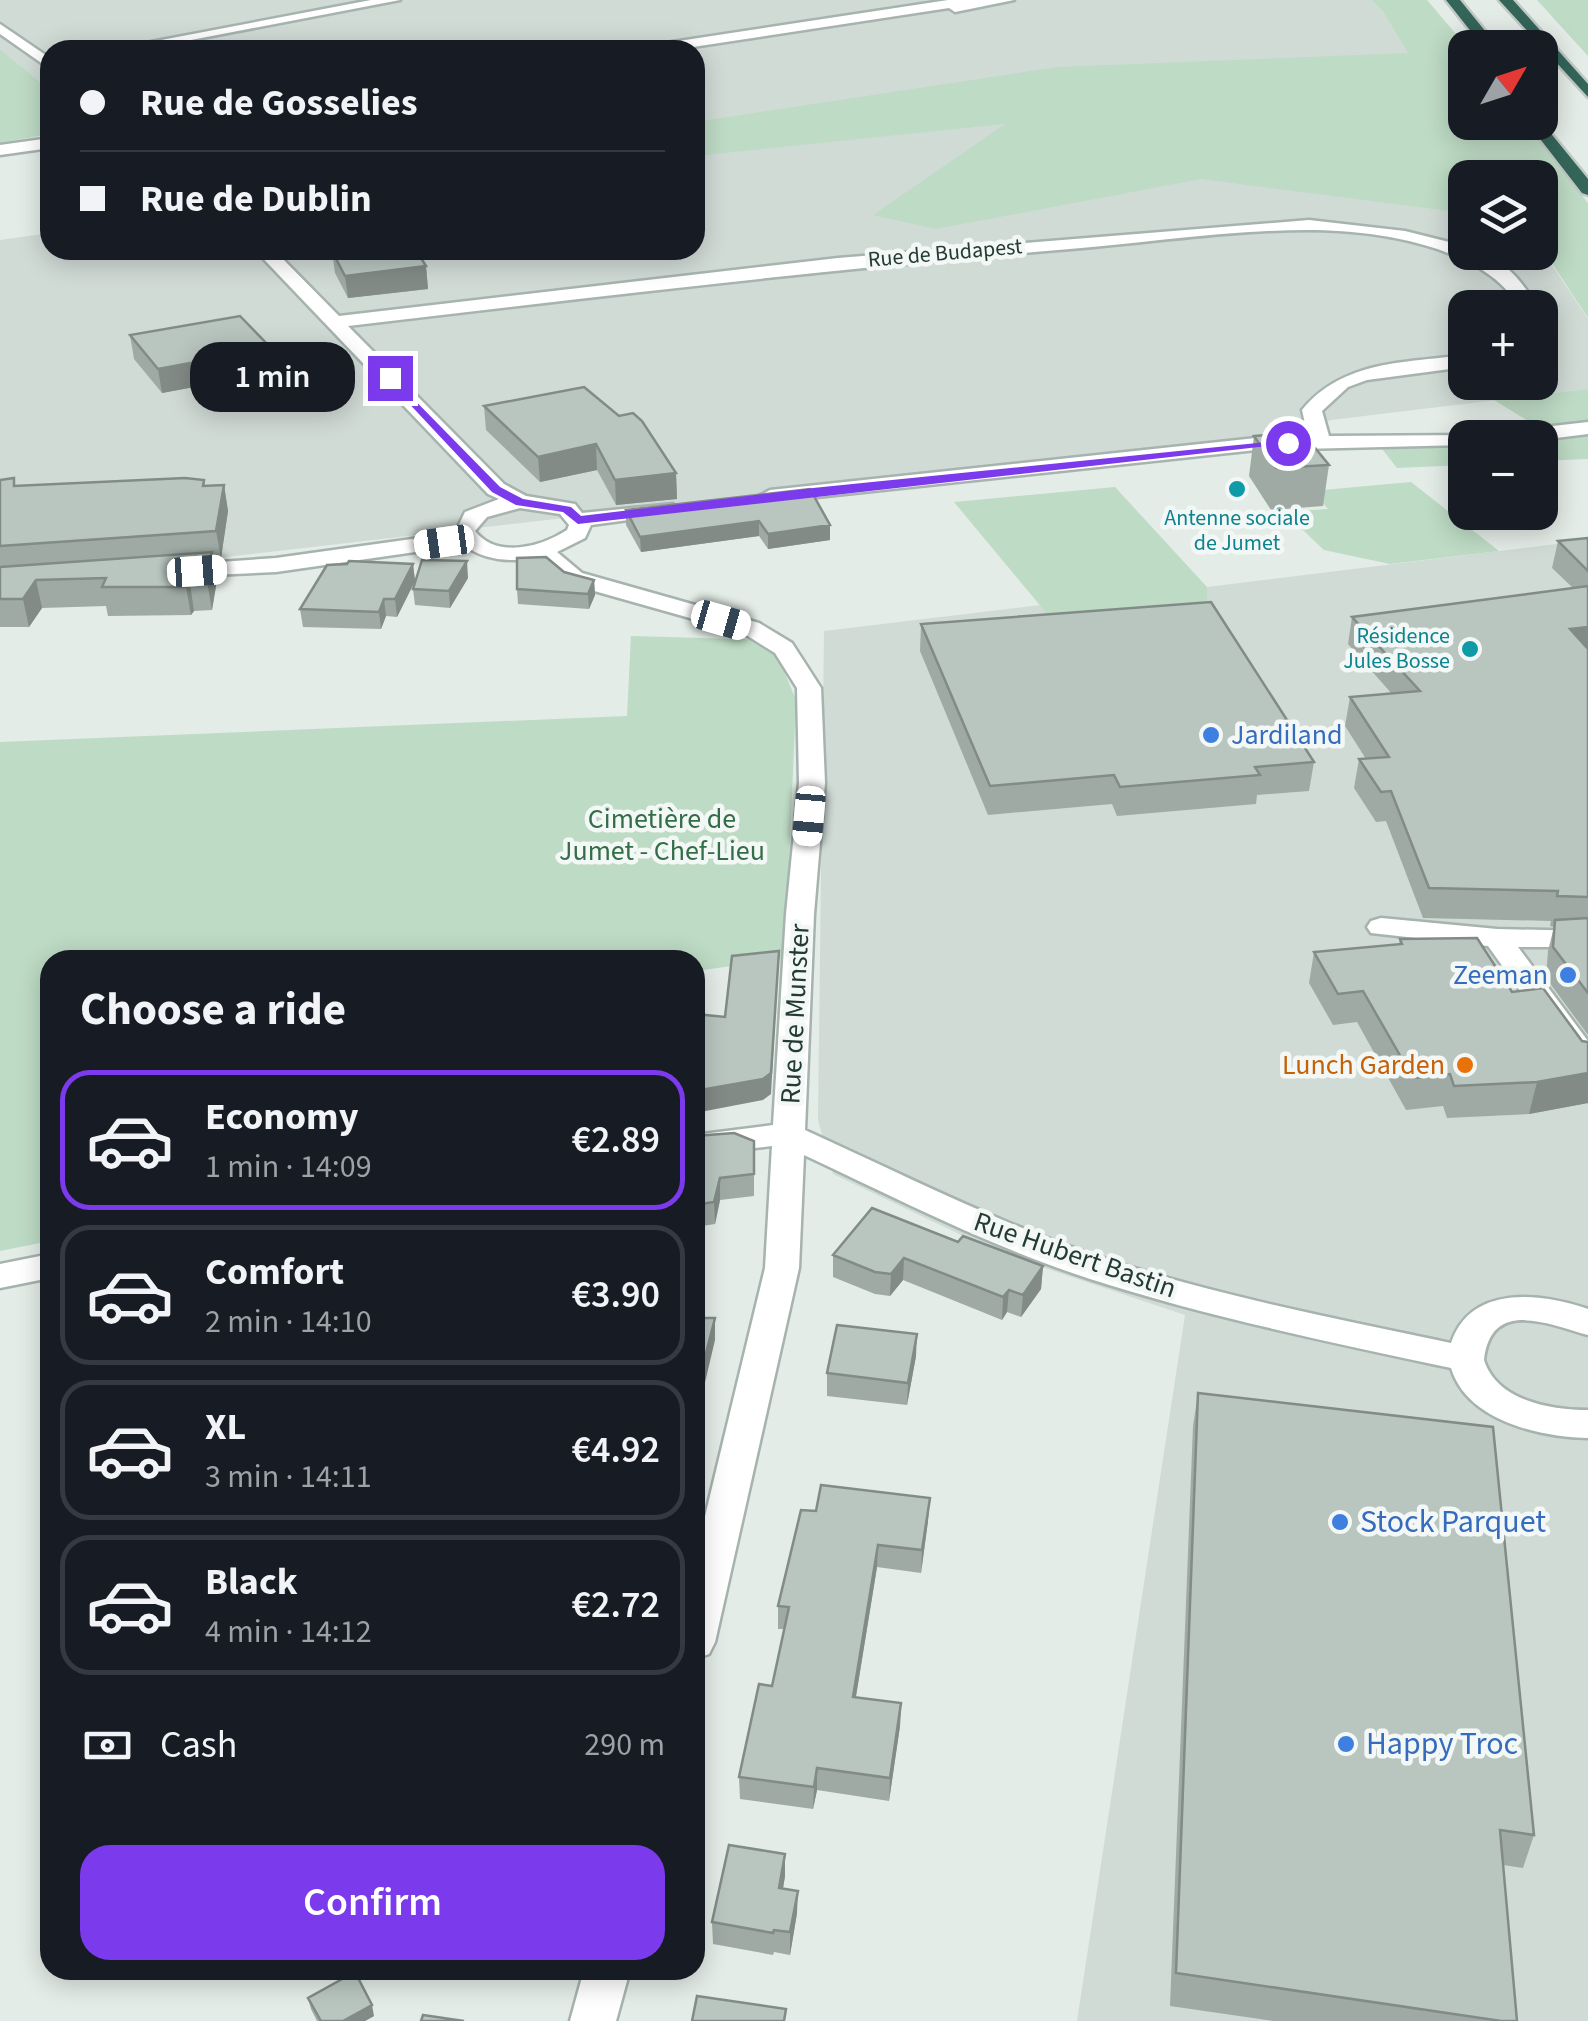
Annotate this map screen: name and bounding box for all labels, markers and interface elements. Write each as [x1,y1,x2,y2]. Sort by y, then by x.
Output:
north arrow [1448,30,1558,140]
map controls [1448,30,1558,530]
text: Rue de Gosselies [140,76,418,130]
button: layers [1448,160,1558,270]
text: Rue de Dublin [140,172,372,226]
street label: Rue de Budapest [866,230,1024,276]
button: + [1448,290,1558,400]
callout: 1 min [190,343,355,413]
text: 1 min [234,354,311,400]
route end [368,356,413,401]
button: − [1448,420,1558,530]
route start [1266,421,1311,466]
marker: Antenne sociale de Jumet [1226,478,1248,500]
place label: Antenne sociale de Jumet [1164,502,1310,559]
car [412,523,476,561]
car [166,554,228,588]
car [688,597,754,643]
place label: Résidence Jules Bosse [1343,620,1450,677]
marker: Résidence Jules Bosse [1459,638,1481,660]
place label: Jardiland [1231,715,1343,755]
marker: Jardiland [1200,724,1222,746]
car [791,785,827,847]
park label: Cimetière de Jumet - Chef-Lieu [559,799,765,871]
street label: Rue de Munster [770,923,820,1105]
place label: Zeeman [1453,955,1548,995]
marker: Zeeman [1557,964,1579,986]
text: Choose a ride [80,978,346,1042]
place label: Lunch Garden [1282,1045,1445,1085]
marker: Lunch Garden [1454,1054,1476,1076]
text: Economy [205,1090,358,1144]
icon: car [85,1095,175,1185]
text: €2.89 [572,1113,660,1167]
text: 1 min · 14:09 [205,1144,372,1190]
street label: Rue Hubert Bastin [968,1202,1182,1308]
text: Comfort [205,1245,344,1299]
icon: car [85,1250,175,1340]
text: €3.90 [572,1268,660,1322]
text: 2 min · 14:10 [205,1299,372,1345]
text: XL [205,1400,246,1454]
icon: car [85,1405,175,1495]
text: €4.92 [572,1423,660,1477]
text: 3 min · 14:11 [205,1454,372,1500]
place label: Stock Parquet [1360,1499,1546,1545]
marker: Stock Parquet [1329,1511,1351,1533]
text: Black [205,1555,298,1609]
icon: car [85,1560,175,1650]
text: €2.72 [572,1578,660,1632]
text: 4 min · 14:12 [205,1609,372,1655]
icon: cash [80,1718,135,1773]
text: Cash [160,1718,237,1772]
place label: Happy Troc [1366,1721,1518,1767]
text: 290 m [584,1722,665,1768]
marker: Happy Troc [1335,1733,1357,1755]
button: Confirm [80,1845,665,1960]

